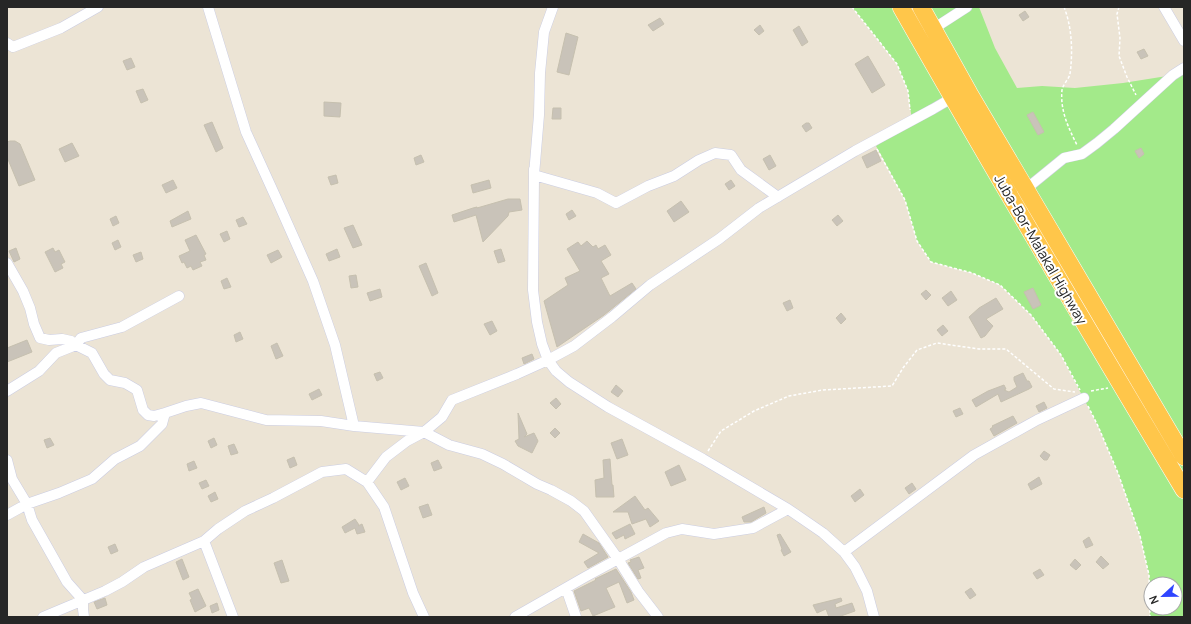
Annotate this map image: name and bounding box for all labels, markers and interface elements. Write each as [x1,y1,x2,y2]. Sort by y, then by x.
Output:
street label: Juba-Bor-Malakal Highway [990,170,1092,328]
north arrow [1143,576,1183,616]
text: N [1145,593,1162,606]

